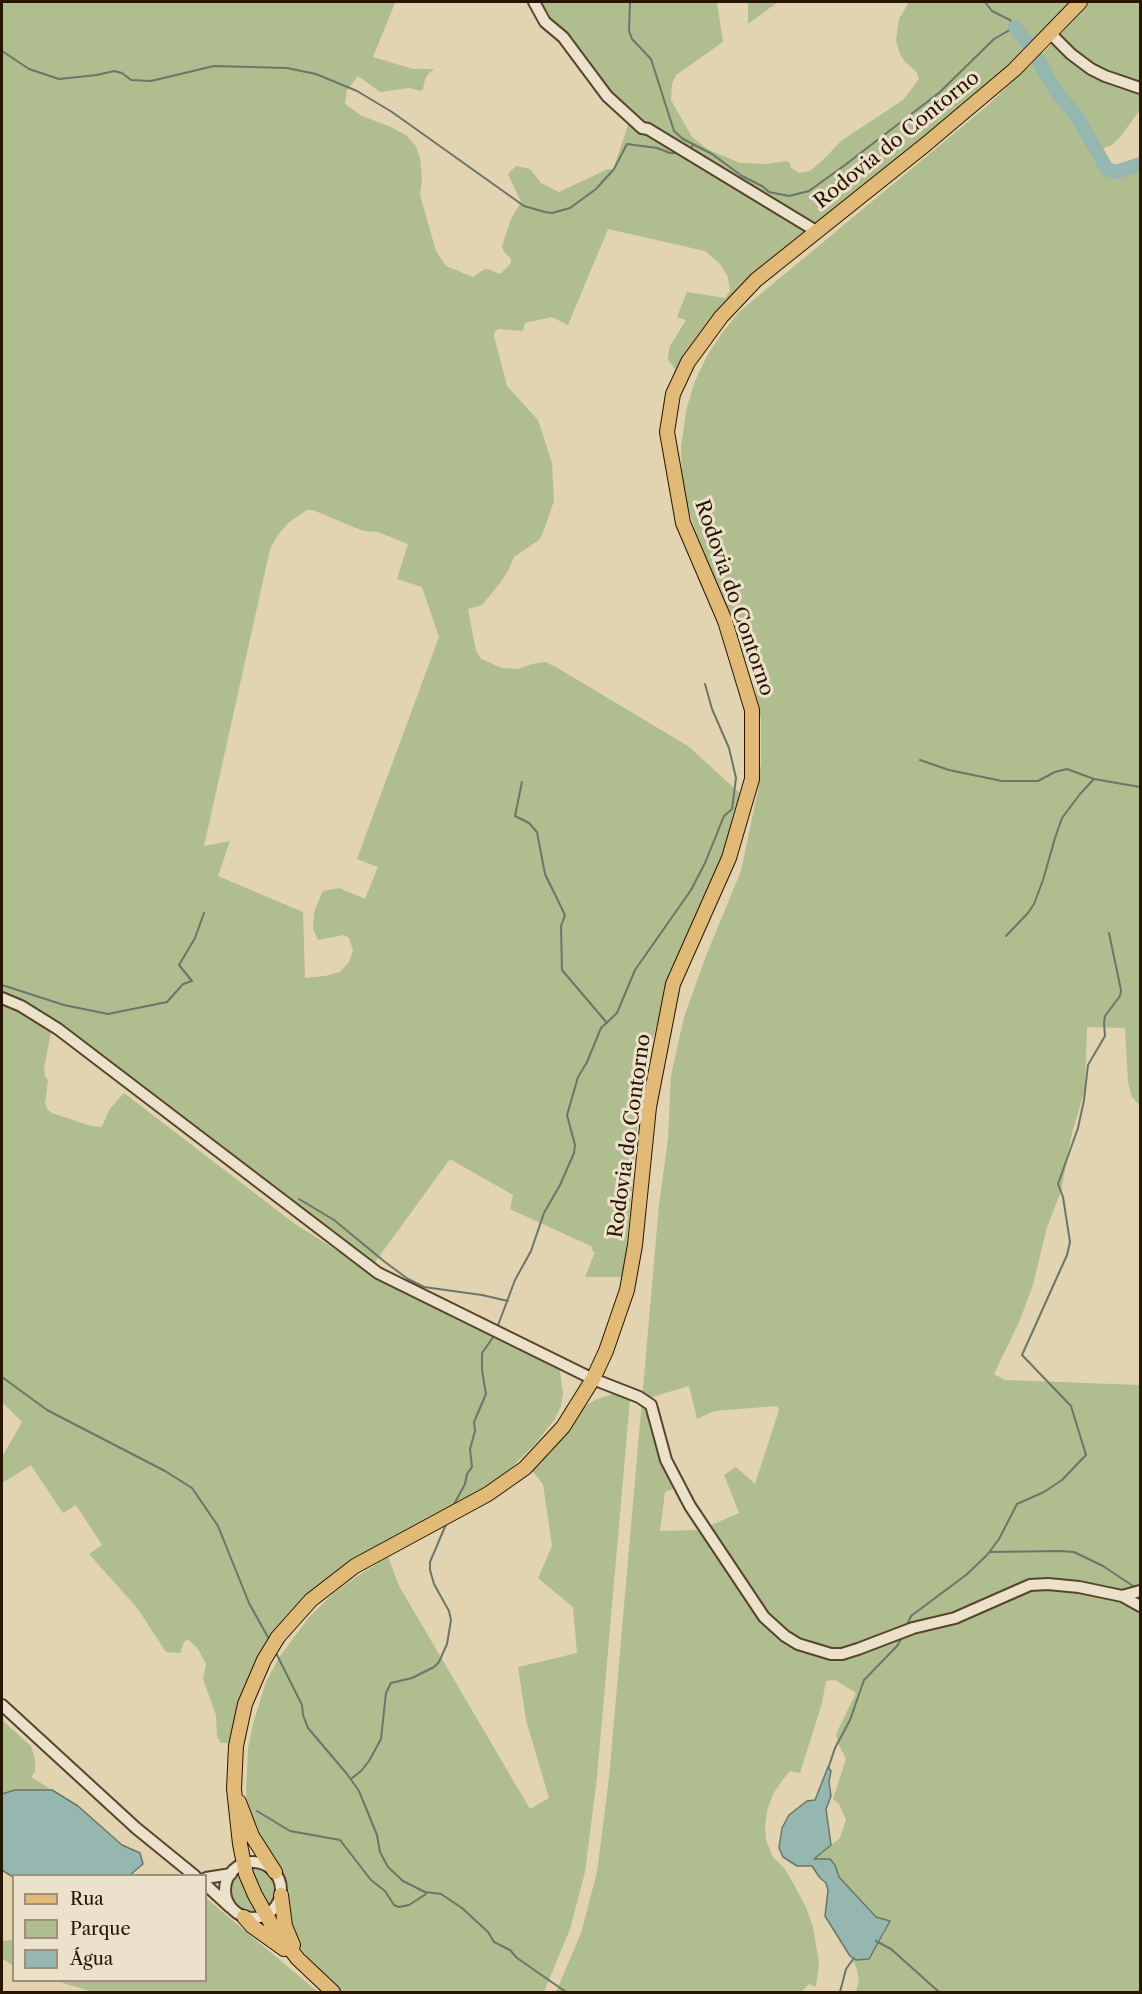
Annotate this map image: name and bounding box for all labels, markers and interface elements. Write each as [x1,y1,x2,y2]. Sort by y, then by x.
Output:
street label: Rodovia do Contorno [809,66,985,214]
street label: Rodovia do Contorno [689,497,779,699]
street label: Rodovia do Contorno [604,1032,656,1240]
legend [12,1874,207,1982]
text: Rua [70,1888,104,1910]
text: Parque [70,1918,131,1940]
text: Água [70,1948,113,1970]

